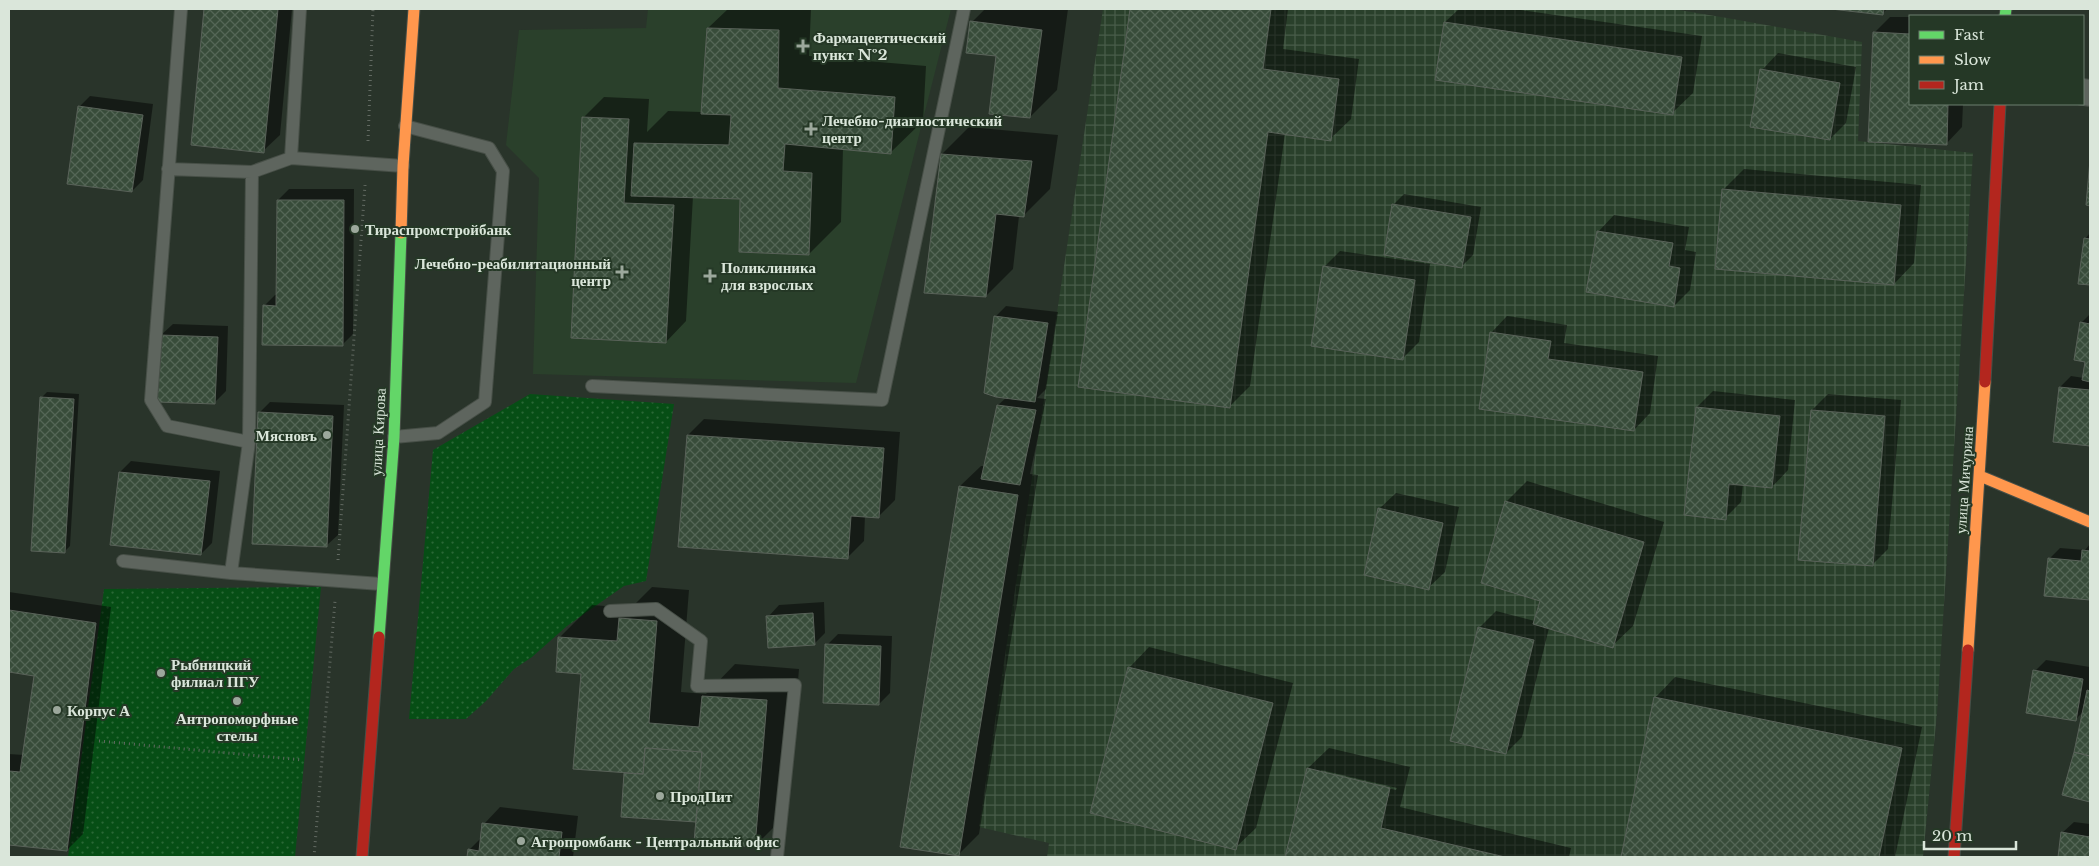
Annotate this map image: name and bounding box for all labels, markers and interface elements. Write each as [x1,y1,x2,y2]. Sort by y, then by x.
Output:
legend [1909,15,2084,105]
text: Fast [1954,25,1985,44]
place label: Фармацевтический пункт №2 [813,28,946,64]
marker: Фармацевтический пункт №2 [797,40,809,52]
text: Slow [1954,50,1991,69]
text: Jam [1952,75,1984,94]
place label: Лечебно-диагностический центр [822,111,1003,147]
marker: Лечебно-диагностический центр [804,122,818,136]
place label: Тираспромстройбанк [365,220,512,239]
marker: Тираспромстройбанк [349,223,361,235]
place label: Лечебно-реабилитационный центр [415,254,611,290]
place label: Поликлиника для взрослых [721,258,816,294]
marker: Лечебно-реабилитационный центр [615,265,629,279]
marker: Поликлиника для взрослых [703,269,717,283]
street label: улица Кирова [366,387,390,476]
street label: улица Мичурина [1951,425,1977,535]
place label: Мясновъ [256,426,317,445]
marker: Мясновъ [321,429,333,441]
place label: Рыбницкий филиал ПГУ [171,655,259,691]
marker: Рыбницкий филиал ПГУ [155,667,167,679]
marker: Антропоморфные стелы [231,695,243,707]
place label: Корпус А [67,701,130,720]
marker: Корпус А [51,704,63,716]
place label: Антропоморфные стелы [176,709,298,745]
place label: ПродПит [670,787,733,806]
marker: ПродПит [654,790,666,802]
scale bar [1924,818,2016,850]
text: 20 m [1932,826,1972,845]
place label: Агропромбанк - Центральный офис [531,832,779,851]
marker: Агропромбанк - Центральный офис [515,835,527,847]

